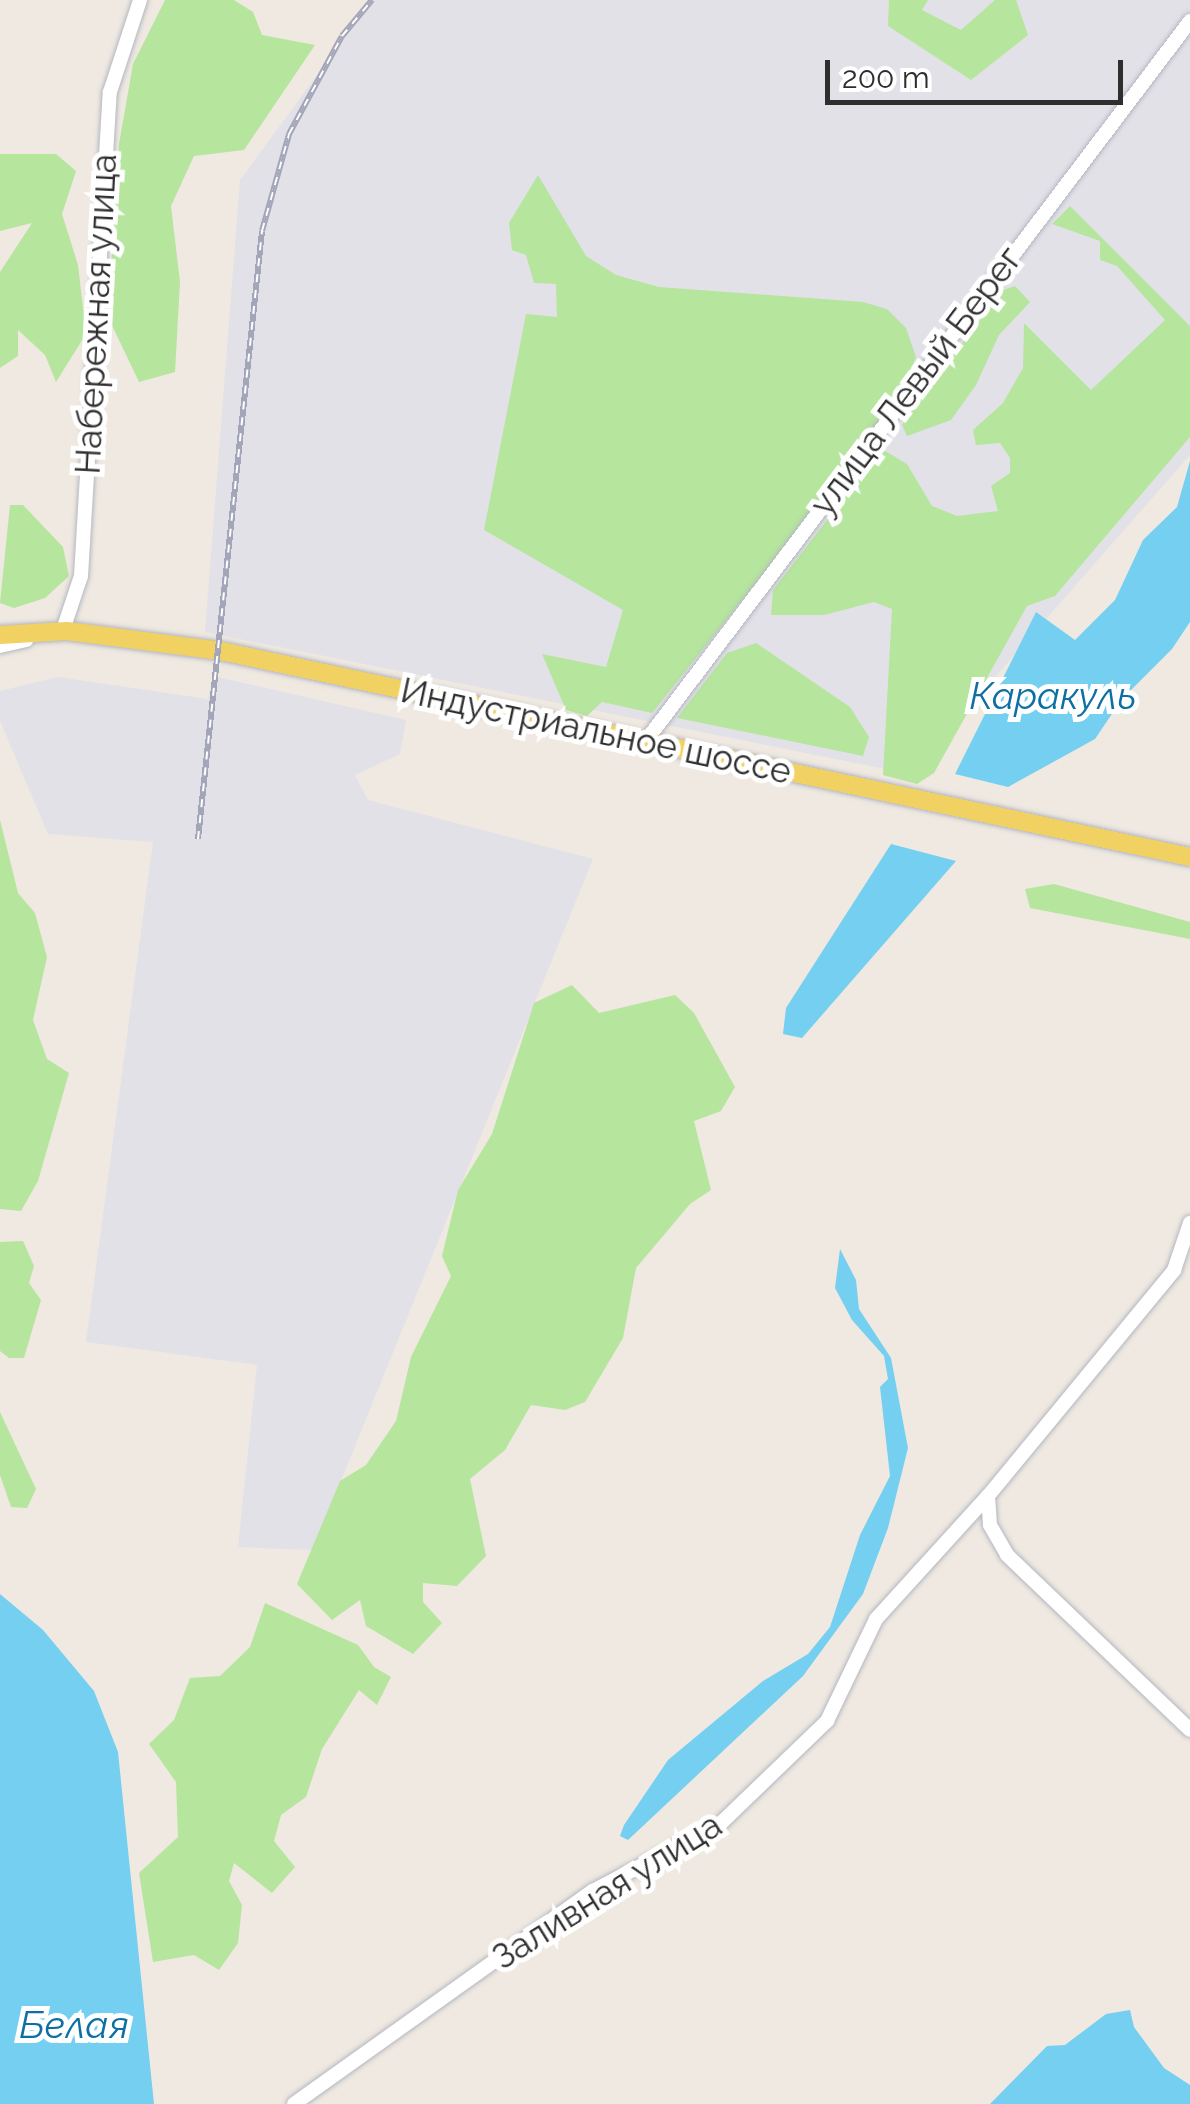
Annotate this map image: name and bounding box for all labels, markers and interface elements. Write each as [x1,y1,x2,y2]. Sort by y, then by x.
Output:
scale bar [830,40,1128,102]
text: 200 m [842,60,930,95]
street label: Набережная улица [67,152,125,476]
street label: улица Левый Берег [801,238,1031,524]
street label: Индустриальное шоссе [397,669,795,793]
water label: Каракуль [969,673,1137,719]
street label: Заливная улица [484,1803,730,1979]
water label: Белая [19,2002,129,2048]

